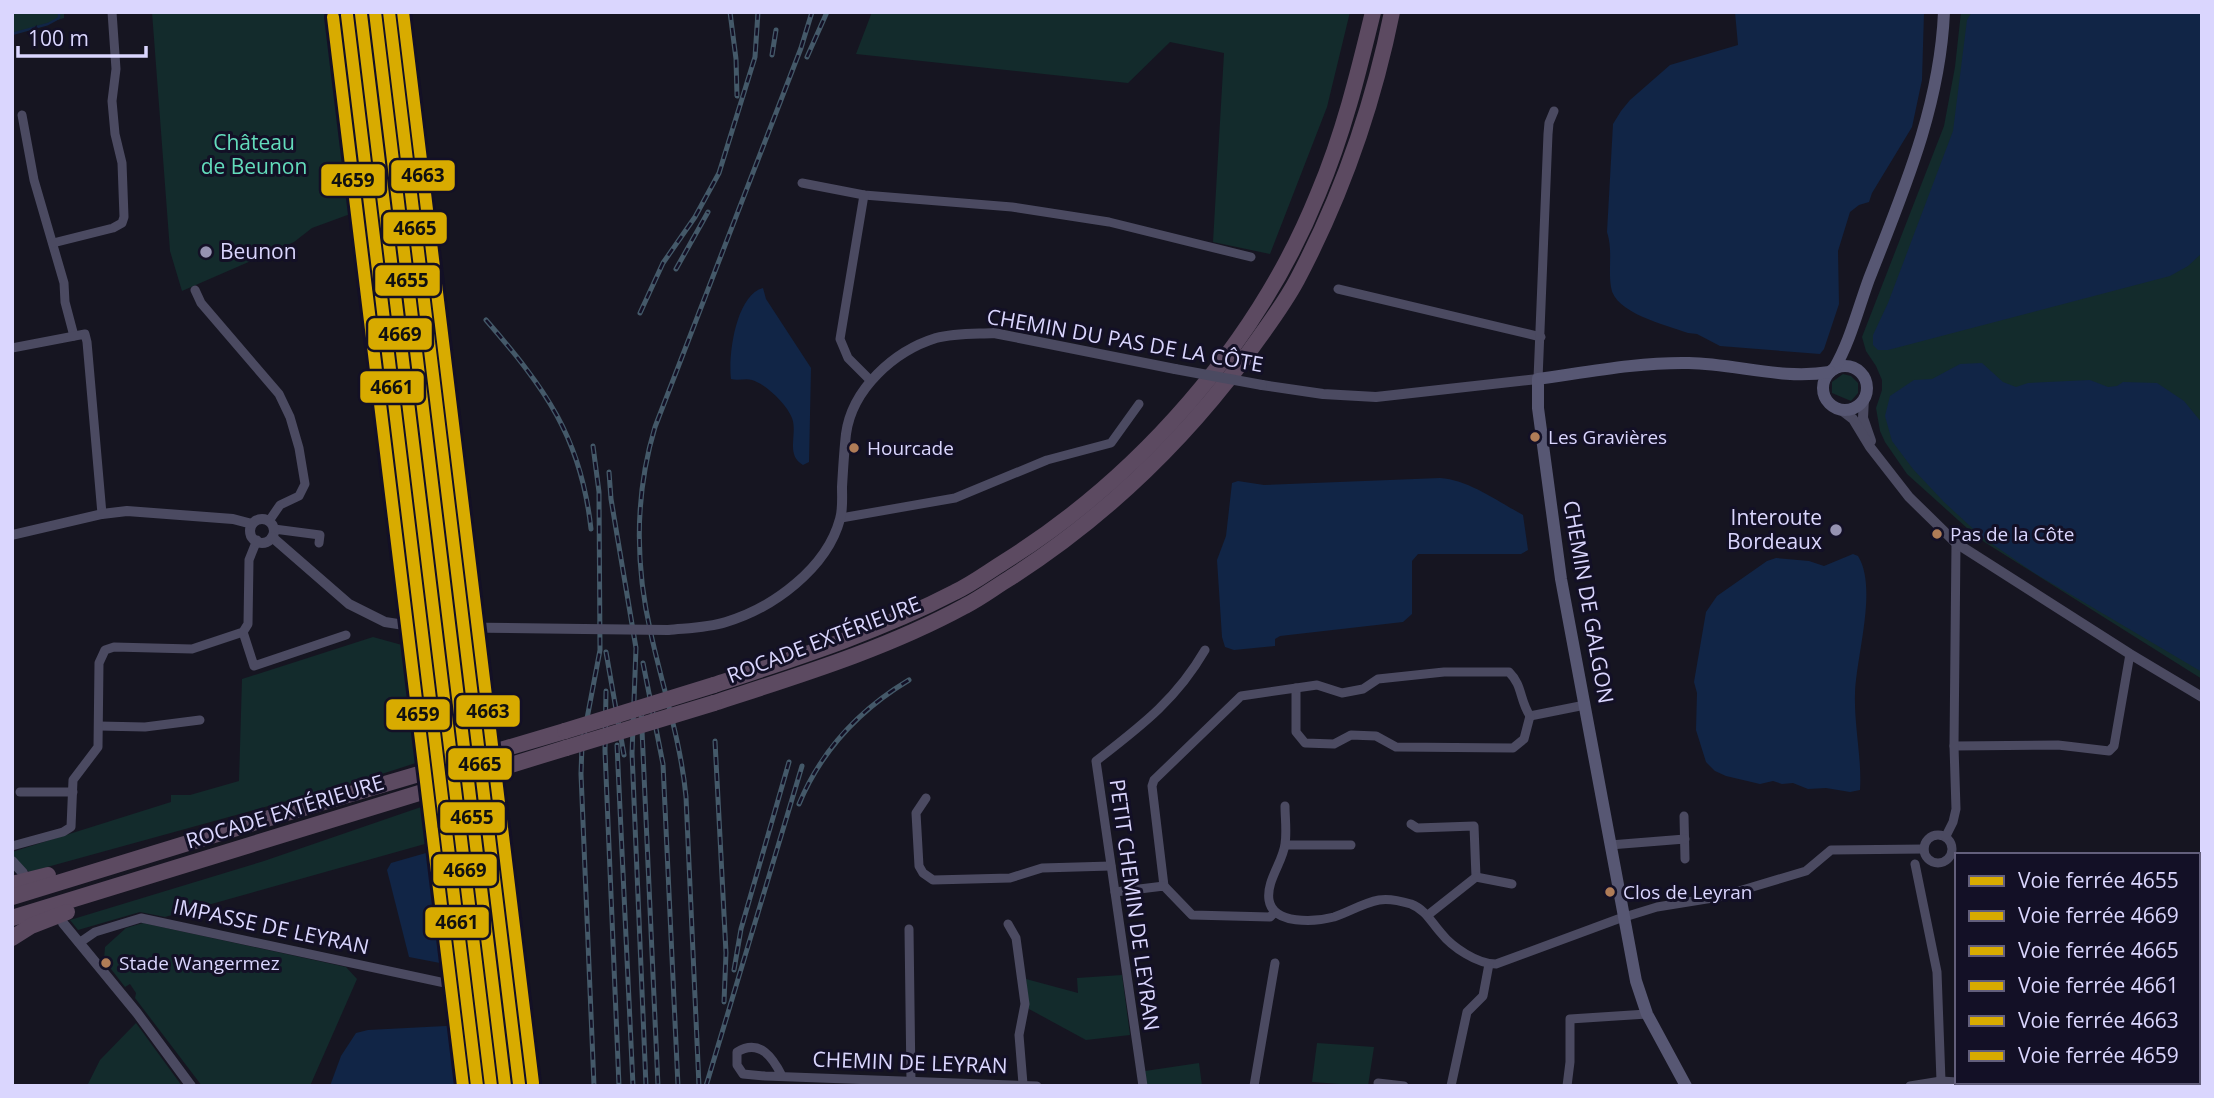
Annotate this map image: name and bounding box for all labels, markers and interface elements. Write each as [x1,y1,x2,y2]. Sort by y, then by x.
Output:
scale bar [18,14,145,58]
text: 100 m [28,24,89,52]
park label: Château de Beunon [201,128,307,180]
line badge: 4663 [390,159,456,192]
text: 4663 [401,162,445,188]
line badge: 4659 [320,163,386,197]
text: 4659 [331,167,375,193]
line badge: 4665 [382,211,448,245]
text: 4665 [393,215,437,241]
place label: Beunon [220,237,297,265]
marker: Beunon [198,244,214,260]
line badge: 4655 [374,264,441,297]
text: 4655 [385,267,429,293]
street label: CHEMIN DU PAS DE LA CÔTE [985,302,1266,378]
line badge: 4669 [367,317,433,351]
text: 4669 [378,321,422,347]
line badge: 4661 [359,370,425,404]
text: 4661 [370,374,414,400]
place label: Les Gravières [1548,424,1667,450]
marker: Les Gravières [1528,430,1542,444]
place label: Hourcade [867,435,954,461]
marker: Hourcade [847,441,861,455]
street label: CHEMIN DE GALGON [1557,498,1621,706]
place label: Interoute Bordeaux [1727,503,1822,555]
place label: Pas de la Côte [1950,521,2074,547]
marker: Interoute Bordeaux [1828,522,1844,538]
marker: Pas de la Côte [1930,527,1944,541]
street label: ROCADE EXTÉRIEURE [723,589,925,689]
line badge: 4663 [455,694,521,728]
line badge: 4659 [385,698,451,731]
text: 4663 [466,698,510,724]
text: 4659 [396,701,440,727]
line badge: 4665 [447,747,513,781]
text: 4665 [458,751,502,777]
street label: ROCADE EXTÉRIEURE [182,768,387,854]
street label: PETIT CHEMIN DE LEYRAN [1103,777,1167,1033]
line badge: 4655 [439,801,506,834]
text: 4655 [450,804,494,830]
line badge: 4669 [432,853,498,887]
legend [1955,853,2200,1084]
text: 4669 [443,857,487,883]
text: Voie ferrée 4655 [2018,866,2179,894]
place label: Clos de Leyran [1623,879,1753,905]
marker: Clos de Leyran [1603,885,1617,899]
street label: IMPASSE DE LEYRAN [171,892,372,960]
text: Voie ferrée 4669 [2018,901,2179,929]
line badge: 4661 [424,906,490,939]
text: 4661 [435,909,479,935]
text: Voie ferrée 4665 [2018,936,2179,964]
place label: Stade Wangermez [119,950,280,976]
marker: Stade Wangermez [99,956,113,970]
text: Voie ferrée 4661 [2018,971,2179,999]
text: Voie ferrée 4663 [2018,1006,2179,1034]
text: Voie ferrée 4659 [2018,1041,2179,1069]
street label: CHEMIN DE LEYRAN [812,1045,1008,1079]

